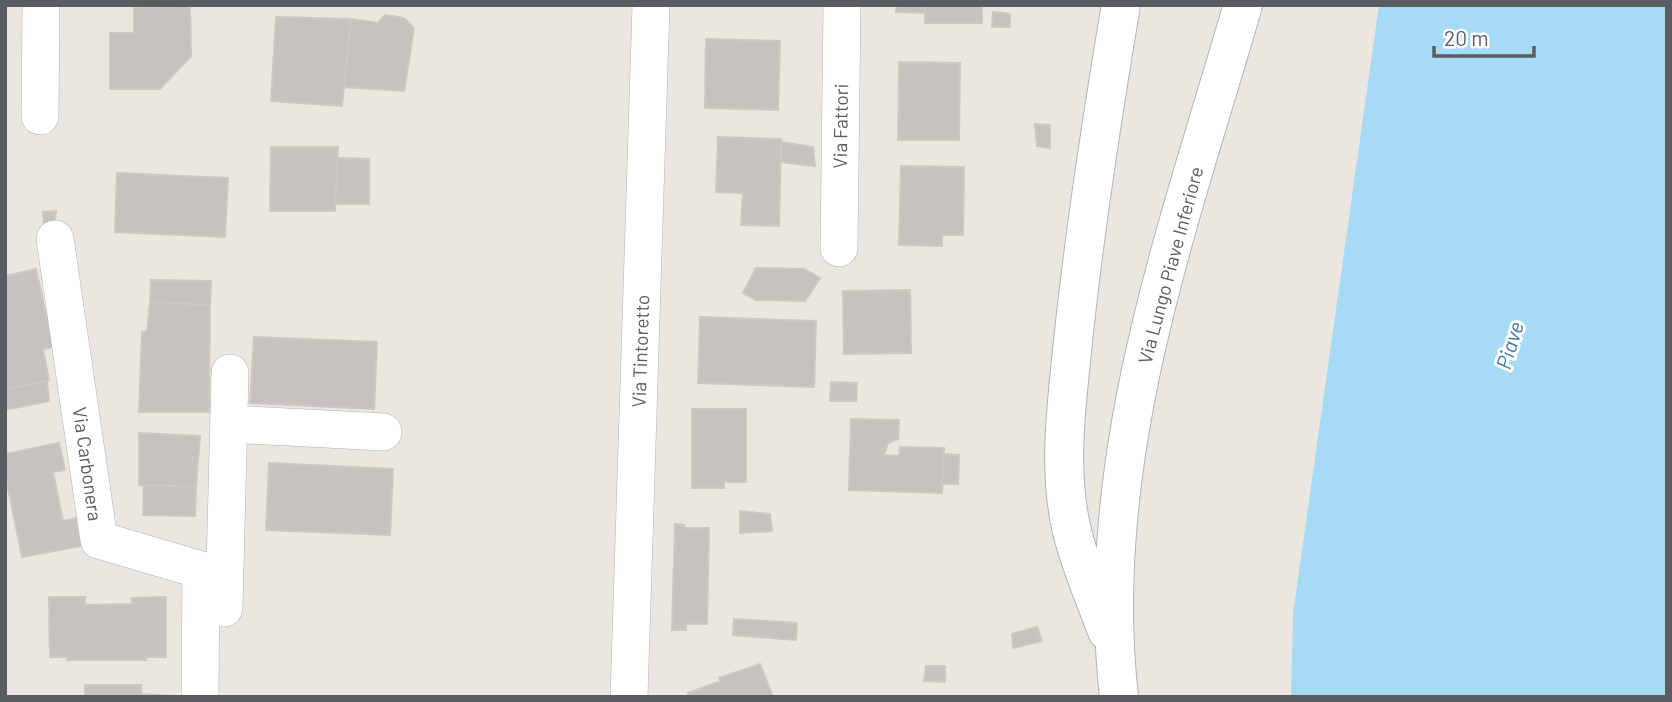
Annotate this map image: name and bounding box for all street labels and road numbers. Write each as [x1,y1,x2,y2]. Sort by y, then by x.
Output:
street label: Via Fattori [828,83,852,169]
street label: Via Lungo Piave Inferiore [1133,164,1207,366]
street label: Via Tintoretto [627,294,653,408]
street label: Via Carbonera [69,405,107,523]

